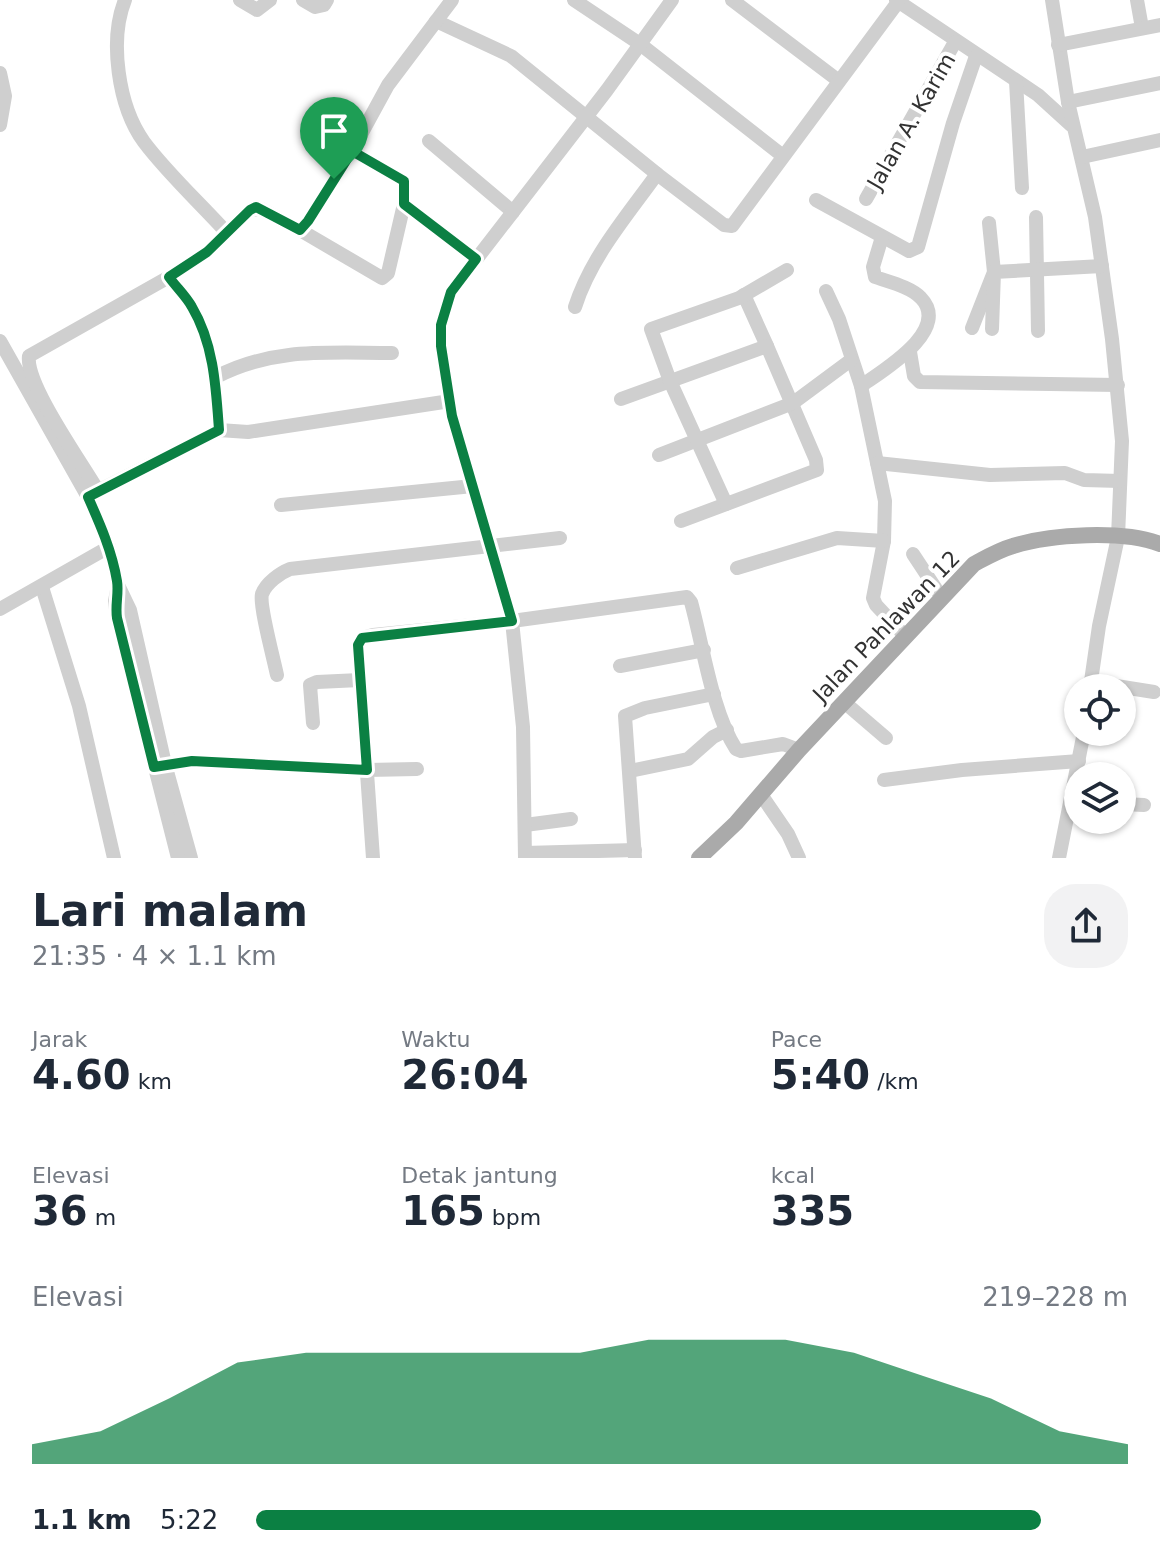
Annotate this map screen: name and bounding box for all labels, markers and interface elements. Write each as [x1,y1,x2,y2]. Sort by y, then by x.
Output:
street label: Jalan A. Karim [861,49,961,196]
pin [300,97,368,179]
icon: arrive [312,109,356,153]
street label: Jalan Pahlawan 12 [806,546,965,708]
map controls [1064,674,1136,834]
button: locate [1064,674,1136,746]
button: layers [1064,762,1136,834]
button: share [1044,884,1128,968]
text: Lari malam [32,885,308,936]
text: 21:35 · 4 × 1.1 km [32,941,277,971]
text: Jarak [32,1027,87,1052]
text: Waktu [401,1027,470,1052]
text: Pace [771,1027,822,1052]
text: 4.60 [32,1052,131,1098]
text: 26:04 [401,1052,529,1098]
text: 5:40 [771,1052,870,1098]
text: km [131,1069,172,1094]
text: /km [870,1069,919,1094]
text: Elevasi [32,1163,110,1188]
text: Detak jantung [401,1163,558,1188]
text: kcal [771,1163,815,1188]
text: 36 [32,1188,88,1234]
text: 165 [401,1188,485,1234]
text: 335 [771,1188,854,1234]
text: m [88,1205,116,1230]
text: bpm [485,1205,541,1230]
text: Elevasi [32,1282,124,1312]
text: 219–228 m [982,1282,1128,1312]
text: 1.1 km [32,1505,132,1535]
text: 5:22 [160,1505,218,1535]

